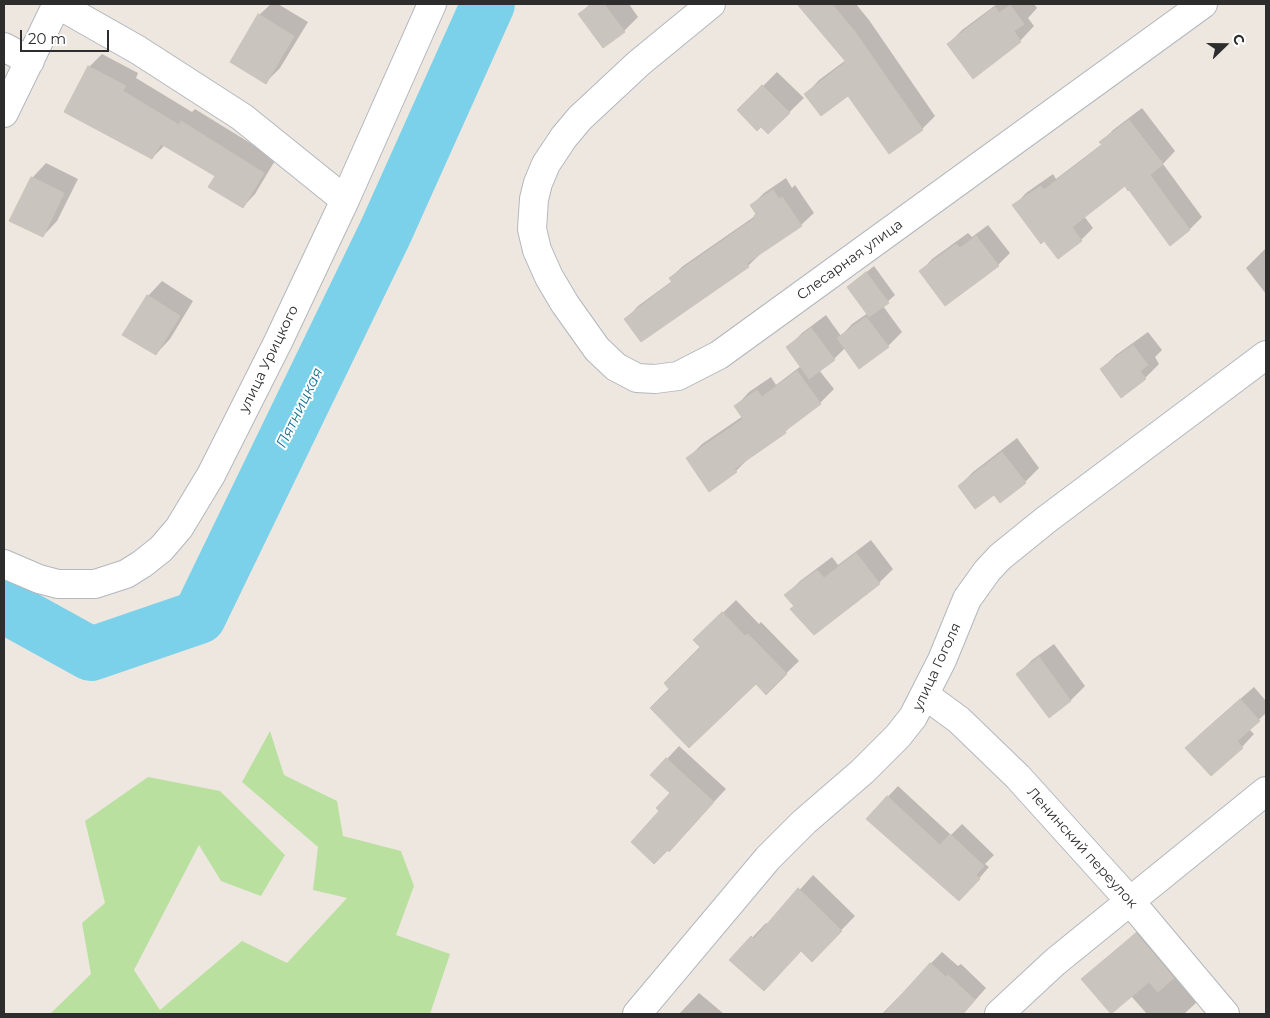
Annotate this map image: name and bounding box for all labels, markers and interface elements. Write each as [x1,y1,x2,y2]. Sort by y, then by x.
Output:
scale bar [22,20,111,52]
north arrow [1200,20,1250,70]
text: 20 m [28,29,66,48]
text: С [1229,31,1249,47]
street label: Слесарная улица [794,216,906,304]
street label: улица Урицкого [236,303,302,415]
water label: Пятницкая [273,365,327,451]
street label: улица Гоголя [909,620,965,714]
street label: Ленинский переулок [1023,784,1141,912]

